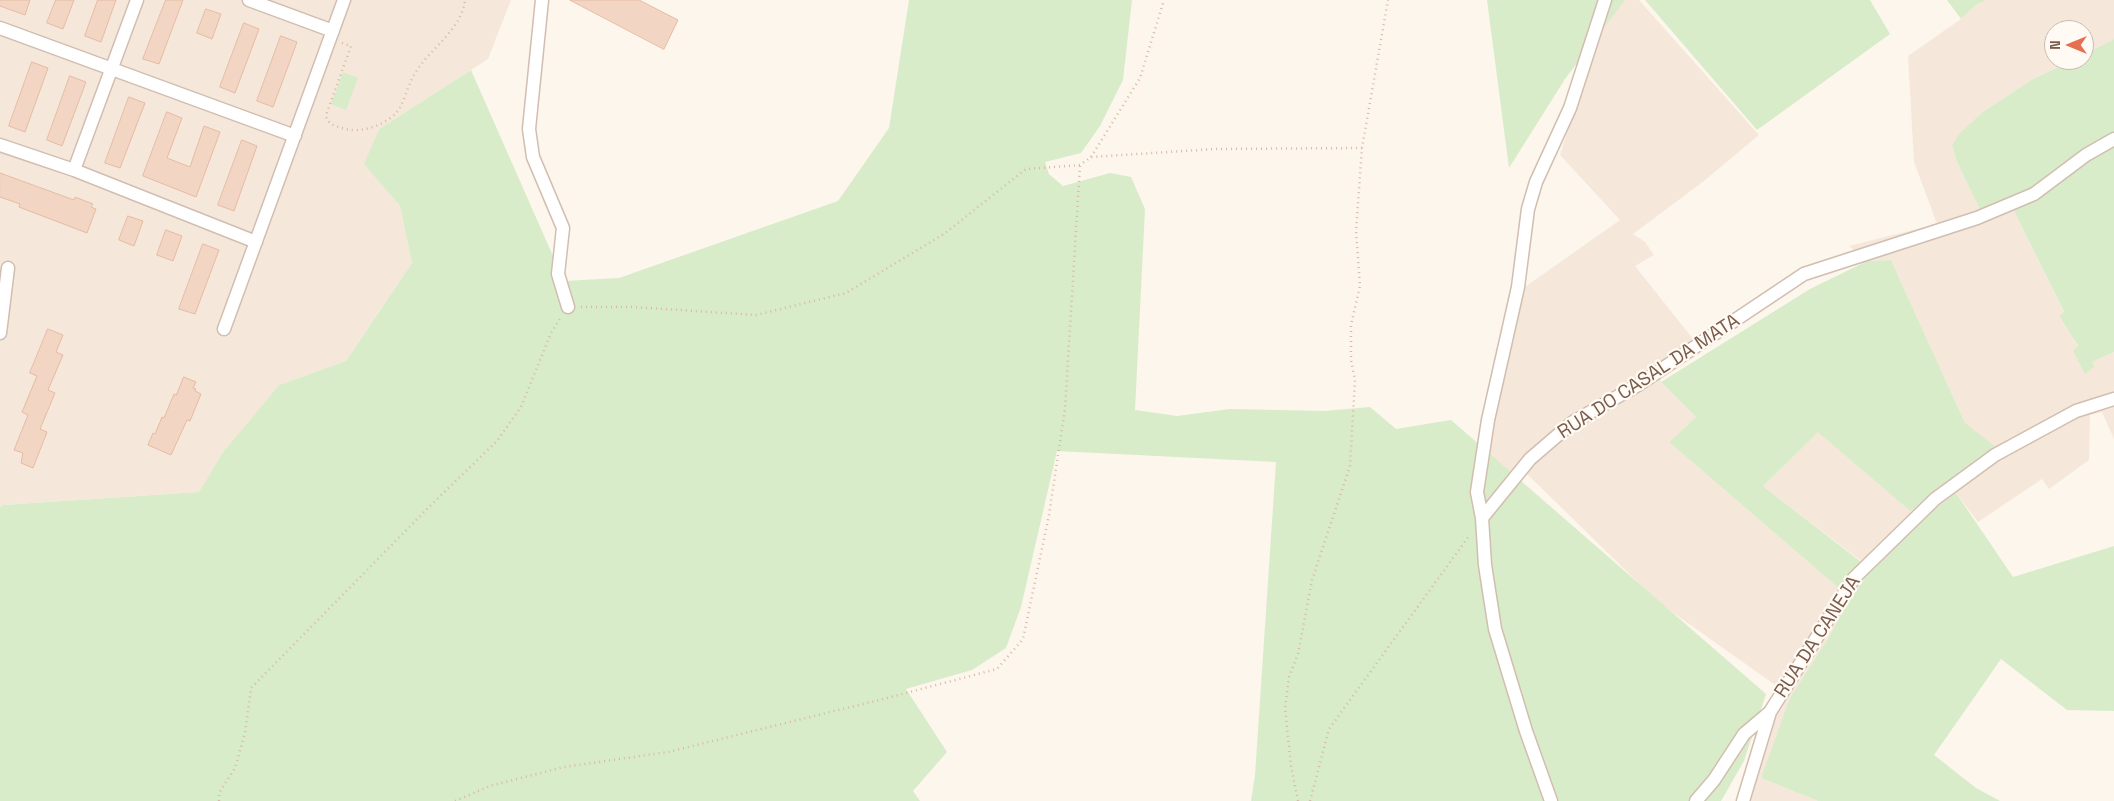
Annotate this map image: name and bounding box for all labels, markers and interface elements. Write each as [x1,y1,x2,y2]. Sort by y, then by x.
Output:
north arrow [2044,20,2094,70]
text: N [2046,40,2064,50]
street label: RUA DO CASAL DA MATA [1554,310,1744,444]
street label: RUA DA CANEJA [1770,572,1866,702]

